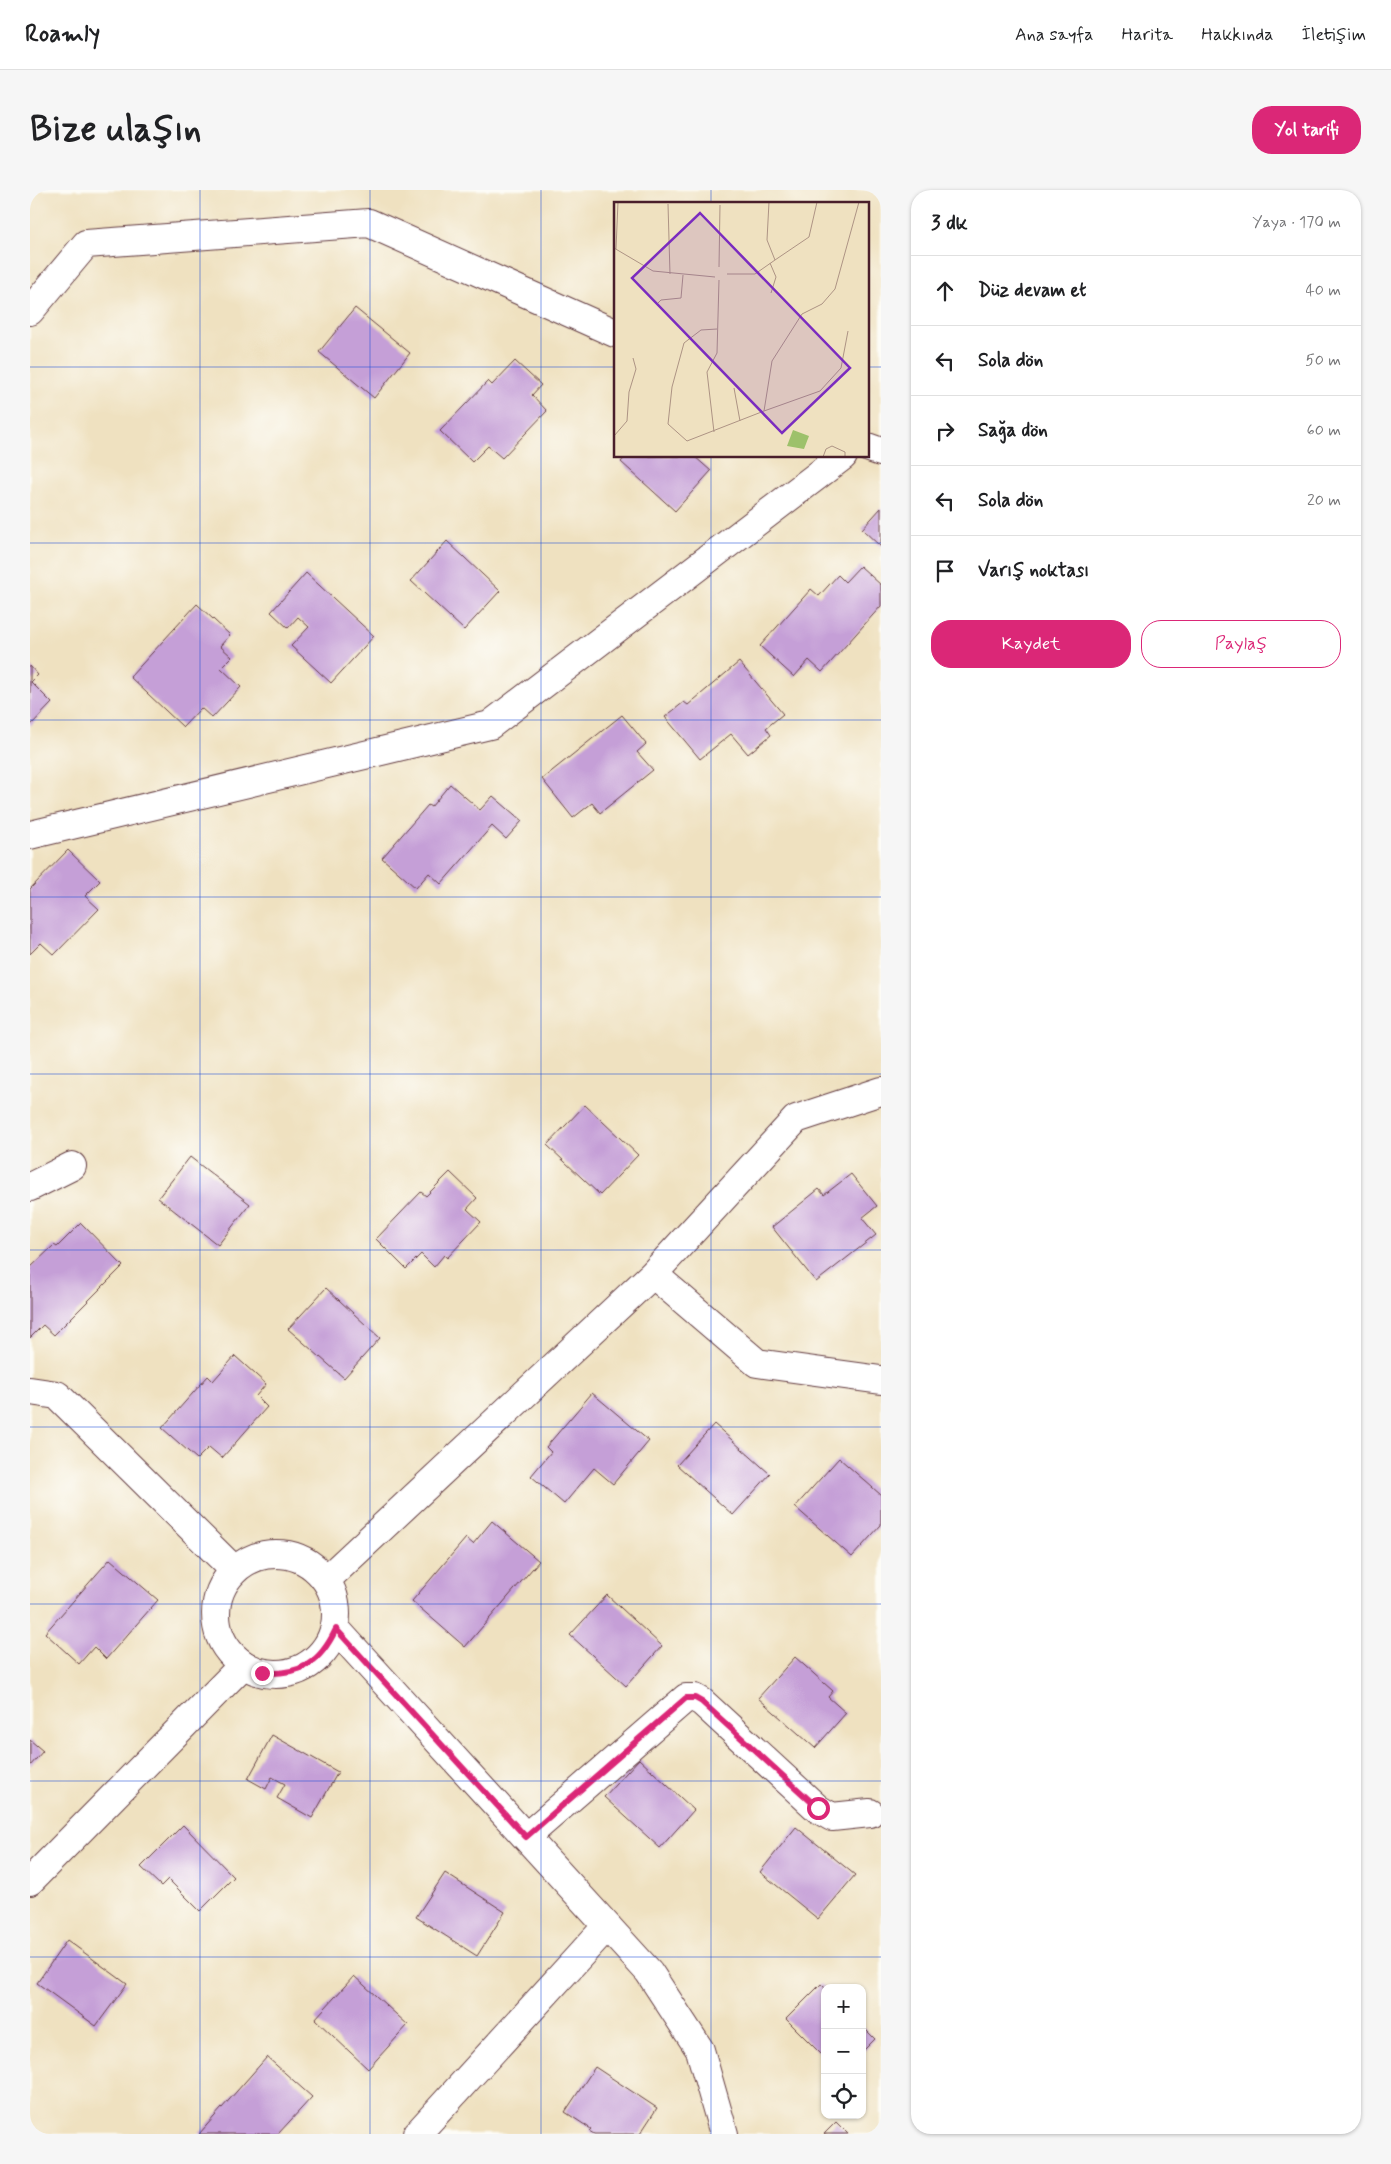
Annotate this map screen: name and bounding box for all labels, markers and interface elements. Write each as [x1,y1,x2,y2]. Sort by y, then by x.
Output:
text: Roamly [25,19,100,50]
text: Ana sayfa [1015,23,1094,47]
text: Harita [1122,23,1173,47]
text: Hakkında [1201,23,1274,47]
text: İletişim [1302,23,1366,47]
button: Yol tarifi [1252,106,1361,154]
text: Bize ulaşın [30,107,201,153]
inset map [614,202,868,458]
text: 3 dk [931,209,968,237]
text: Yaya · 170 m [1252,212,1341,233]
icon: ahead [931,277,959,305]
text: Düz devam et [978,278,1086,303]
text: 40 m [1305,280,1341,301]
icon: left [931,347,959,375]
text: Sola dön [978,348,1043,373]
text: 50 m [1305,350,1341,371]
icon: right [931,417,959,445]
text: Sağa dön [978,418,1048,443]
text: 60 m [1307,420,1341,441]
icon: left [931,487,959,515]
text: Sola dön [978,488,1043,513]
text: 20 m [1307,490,1341,511]
icon: arrive [931,557,959,585]
text: Varış noktası [978,558,1089,583]
button: Kaydet [931,620,1131,668]
button: Paylaş [1141,620,1341,668]
route end [251,1662,274,1685]
route start [807,1797,830,1820]
map controls [821,1984,866,2119]
button: + [821,1984,866,2029]
button: − [821,2029,866,2074]
button: locate [821,2074,866,2119]

